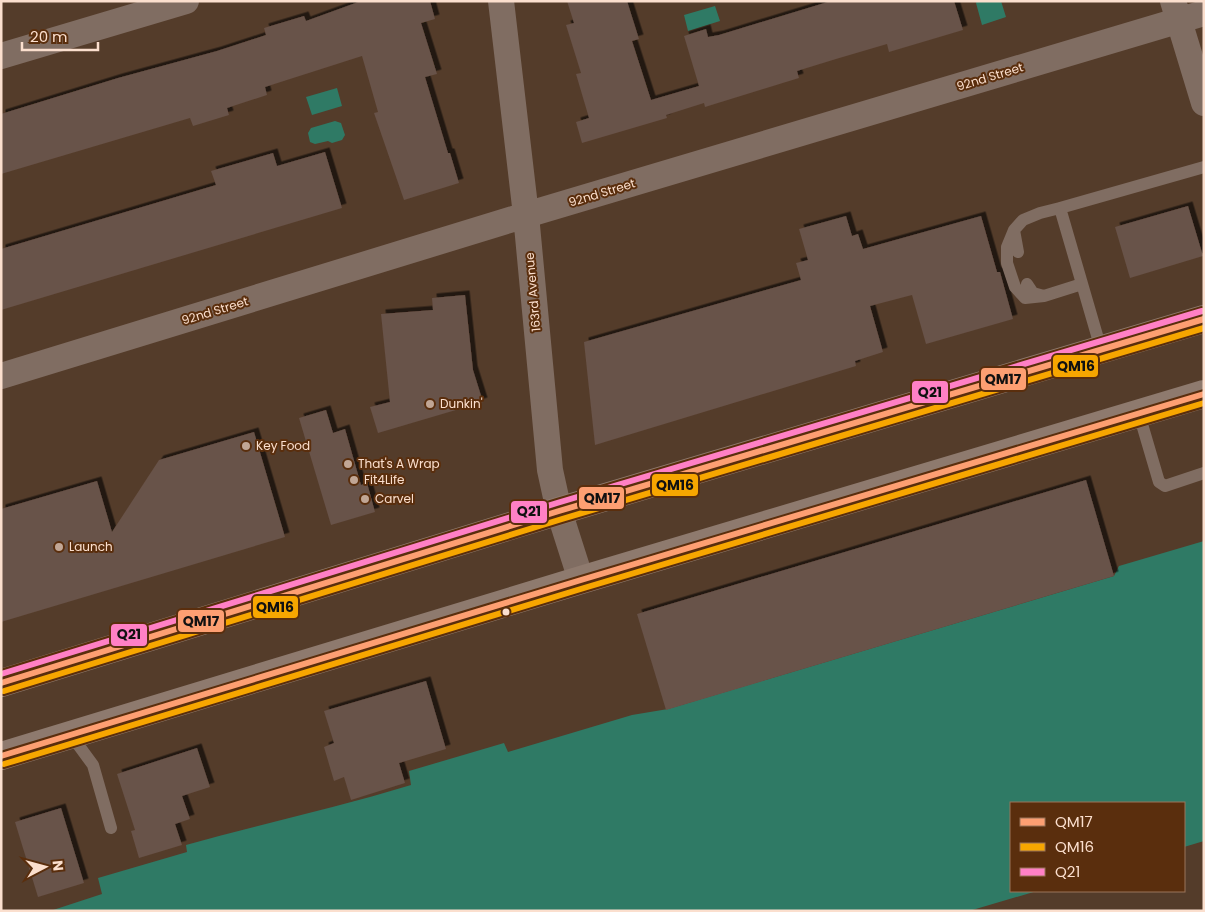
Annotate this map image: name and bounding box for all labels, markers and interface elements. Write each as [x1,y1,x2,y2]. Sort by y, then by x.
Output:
scale bar [22,20,99,52]
text: 20 m [30,26,68,47]
street label: 92nd Street [955,58,1025,95]
street label: 92nd Street [567,174,637,211]
street label: 163rd Avenue [521,252,544,332]
street label: 92nd Street [180,292,250,329]
line badge: QM16 [1052,354,1099,378]
text: QM16 [1057,356,1095,376]
line badge: QM17 [980,367,1027,391]
text: QM17 [985,369,1022,389]
line badge: Q21 [911,380,949,404]
text: Q21 [918,382,942,402]
place label: Dunkin' [440,395,483,412]
marker: Dunkin' [424,398,436,410]
place label: Key Food [256,437,310,454]
marker: Key Food [240,440,252,452]
place label: That's A Wrap [358,455,440,472]
marker: That's A Wrap [342,458,354,470]
place label: Fit4Life [364,471,404,488]
line badge: QM16 [651,473,699,497]
marker: Fit4Life [348,474,360,486]
text: QM16 [656,475,694,495]
line badge: QM17 [578,486,625,510]
text: QM17 [584,488,621,508]
place label: Carvel [375,490,414,507]
marker: Carvel [359,493,371,505]
line badge: Q21 [510,500,548,524]
text: Q21 [517,501,541,521]
place label: Launch [69,538,113,555]
marker: Launch [53,541,65,553]
line badge: QM16 [252,595,299,619]
text: QM16 [256,597,294,617]
unlabelled marker [501,607,511,617]
line badge: QM17 [177,609,225,633]
text: QM17 [183,611,220,631]
line badge: Q21 [110,623,148,647]
text: Q21 [117,624,141,644]
legend [1010,802,1185,892]
text: QM17 [1055,811,1093,832]
text: QM16 [1055,836,1094,857]
north arrow [20,842,70,892]
text: N [47,859,68,872]
text: Q21 [1055,861,1080,882]

